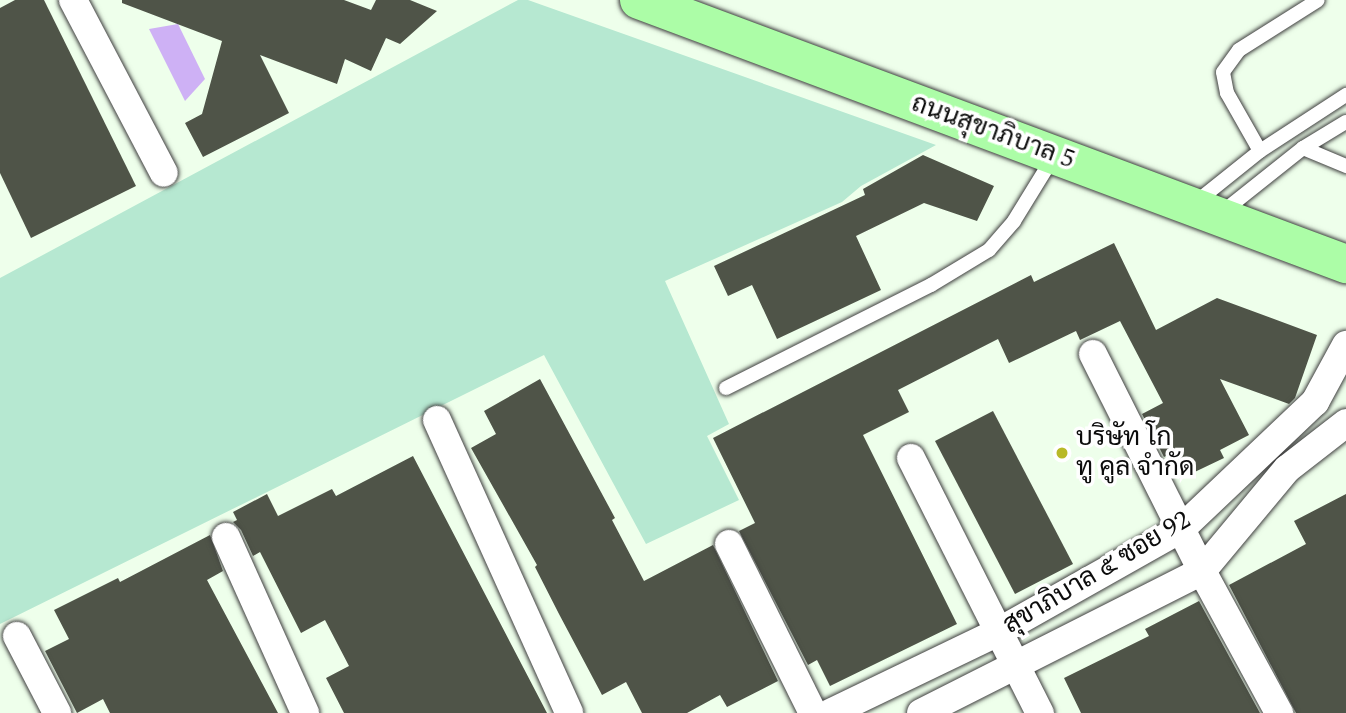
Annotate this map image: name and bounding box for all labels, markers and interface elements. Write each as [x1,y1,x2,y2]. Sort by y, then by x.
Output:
street label: ถนนสุขาภิบาล 5 [907,88,1079,176]
place label: บริษัท โก ทู คูล จำกัด [1076,422,1194,484]
marker: บริษัท โก ทู คูล จำกัด [1054,445,1070,461]
street label: สุขาภิบาล ๕ ซอย 92 [998,505,1196,641]

